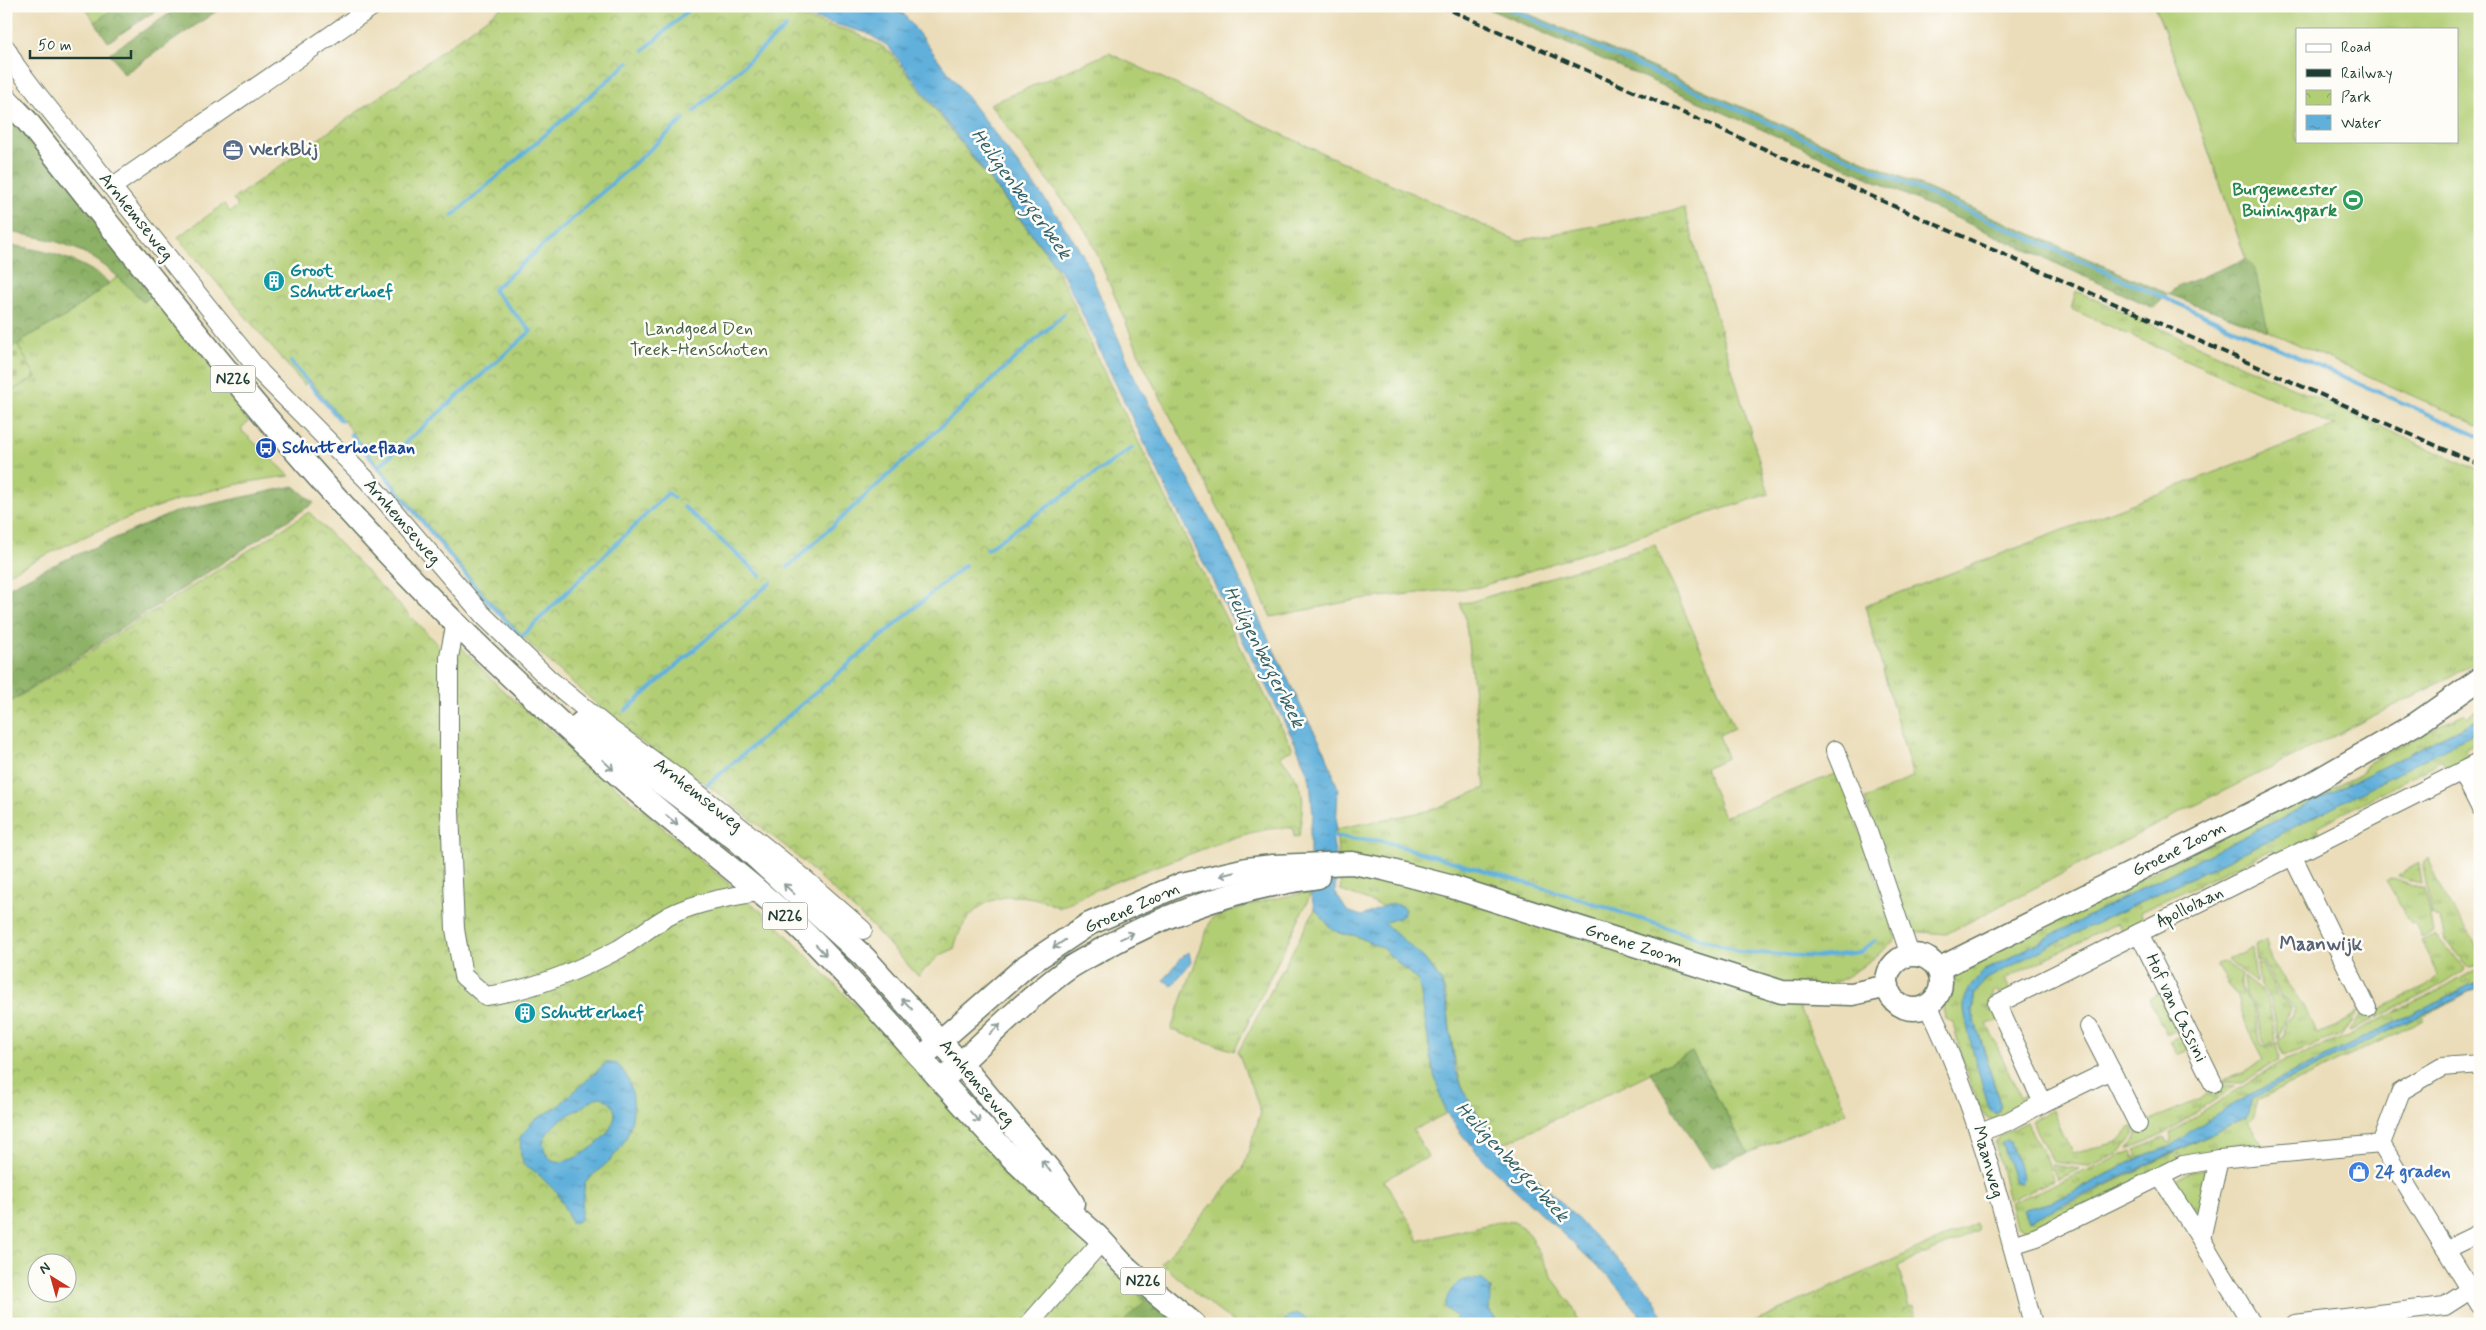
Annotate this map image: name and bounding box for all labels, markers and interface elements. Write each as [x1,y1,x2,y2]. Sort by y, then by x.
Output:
scale bar [30,28,131,60]
legend [2296,28,2458,142]
text: 50 m [38,36,72,56]
text: Road [2341,38,2371,58]
text: Railway [2341,64,2393,84]
text: Park [2341,88,2371,108]
text: Water [2341,114,2381,134]
water label: Heiligenbergerbeek [964,124,1078,267]
office icon: WerkBlij [221,138,245,162]
place label: WerkBlij [248,138,318,162]
street label: Arnhemseweg [93,168,179,266]
place label: Burgemeester Buiningpark [2232,178,2337,223]
sports icon: Burgemeester Buiningpark [2341,188,2365,212]
place label: Groot Schutterhoef [290,259,393,304]
building icon: Groot Schutterhoef [262,269,286,293]
park label: Landgoed Den Treek-Henschoten [630,317,768,362]
road number: N226 [210,366,256,392]
bus stop icon: Schutterhoeflaan [254,436,278,460]
place label: Schutterhoeflaan [282,436,415,460]
street label: Arnhemseweg [358,474,446,570]
water label: Heiligenbergerbeek [1216,582,1311,734]
street label: Arnhemseweg [648,753,748,837]
one-way arrow [602,759,615,771]
one-way arrow [665,815,678,826]
street label: Groene Zoom [2128,815,2230,883]
one-way arrow [1220,870,1236,879]
street label: Groene Zoom [1081,876,1183,940]
street label: Apollolaan [2152,880,2228,934]
one-way arrow [783,883,796,895]
road number: N226 [762,902,808,929]
street label: Groene Zoom [1582,918,1686,972]
one-way arrow [1119,931,1134,940]
district label: Maanwijk [2280,932,2363,957]
one-way arrow [1053,939,1067,949]
one-way arrow [815,943,827,956]
street label: Hof van Cassini [2139,950,2213,1066]
one-way arrow [901,997,913,1010]
building icon: Schutterhoef [513,1001,537,1025]
place label: Schutterhoef [541,1001,644,1025]
one-way arrow [989,1023,1002,1035]
street label: Arnhemseweg [933,1034,1021,1132]
water label: Heiligenbergerbeek [1448,1097,1575,1230]
one-way arrow [969,1110,981,1123]
street label: Maanweg [1966,1123,2010,1201]
one-way arrow [1041,1160,1052,1173]
shop icon: 24 graden [2347,1160,2371,1184]
place label: 24 graden [2375,1160,2451,1184]
north arrow [28,1252,78,1302]
text: N [36,1258,54,1278]
road number: N226 [1120,1268,1166,1294]

